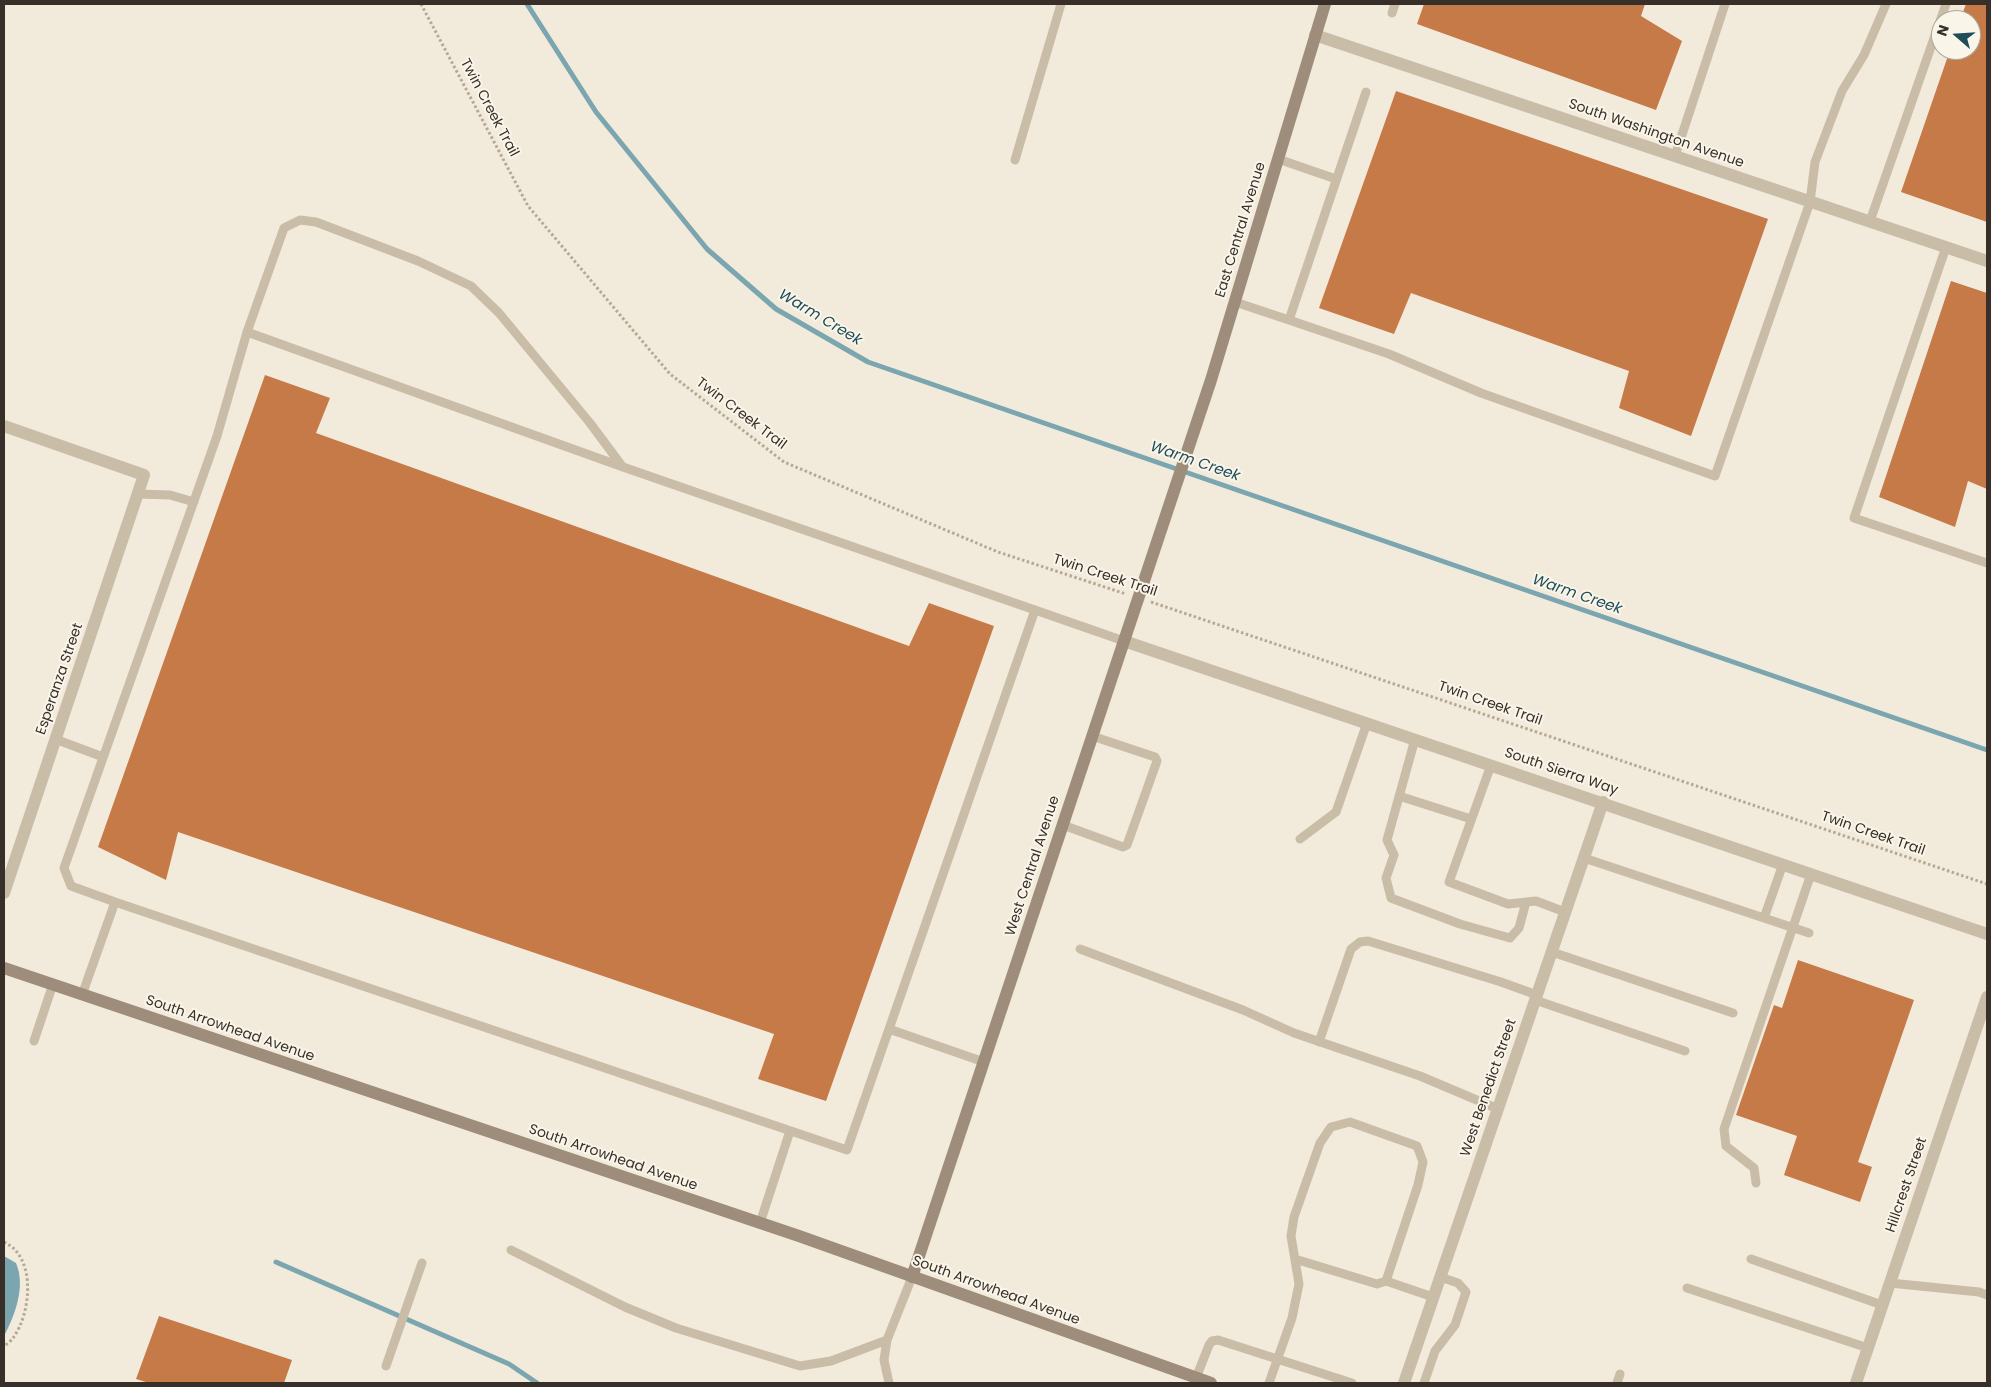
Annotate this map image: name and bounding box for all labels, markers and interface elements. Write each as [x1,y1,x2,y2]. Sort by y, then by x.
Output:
north arrow [1931,10,1981,60]
text: N [1932,22,1954,39]
street label: Twin Creek Trail [456,56,522,160]
street label: South Washington Avenue [1566,96,1746,172]
street label: East Central Avenue [1212,160,1270,300]
water label: Warm Creek [775,286,865,350]
street label: Twin Creek Trail [693,375,789,453]
water label: Warm Creek [1148,438,1242,486]
street label: Twin Creek Trail [1051,551,1159,601]
water label: Warm Creek [1530,571,1624,619]
street label: Esperanza Street [33,621,87,737]
street label: Twin Creek Trail [1436,678,1544,730]
street label: South Sierra Way [1502,745,1620,799]
street label: West Central Avenue [1002,794,1064,938]
street label: Twin Creek Trail [1819,808,1927,860]
street label: South Arrowhead Avenue [144,992,316,1066]
street label: West Benedict Street [1458,1017,1520,1159]
street label: South Arrowhead Avenue [527,1121,699,1195]
street label: Hillcrest Street [1883,1135,1931,1235]
street label: South Arrowhead Avenue [910,1253,1082,1329]

